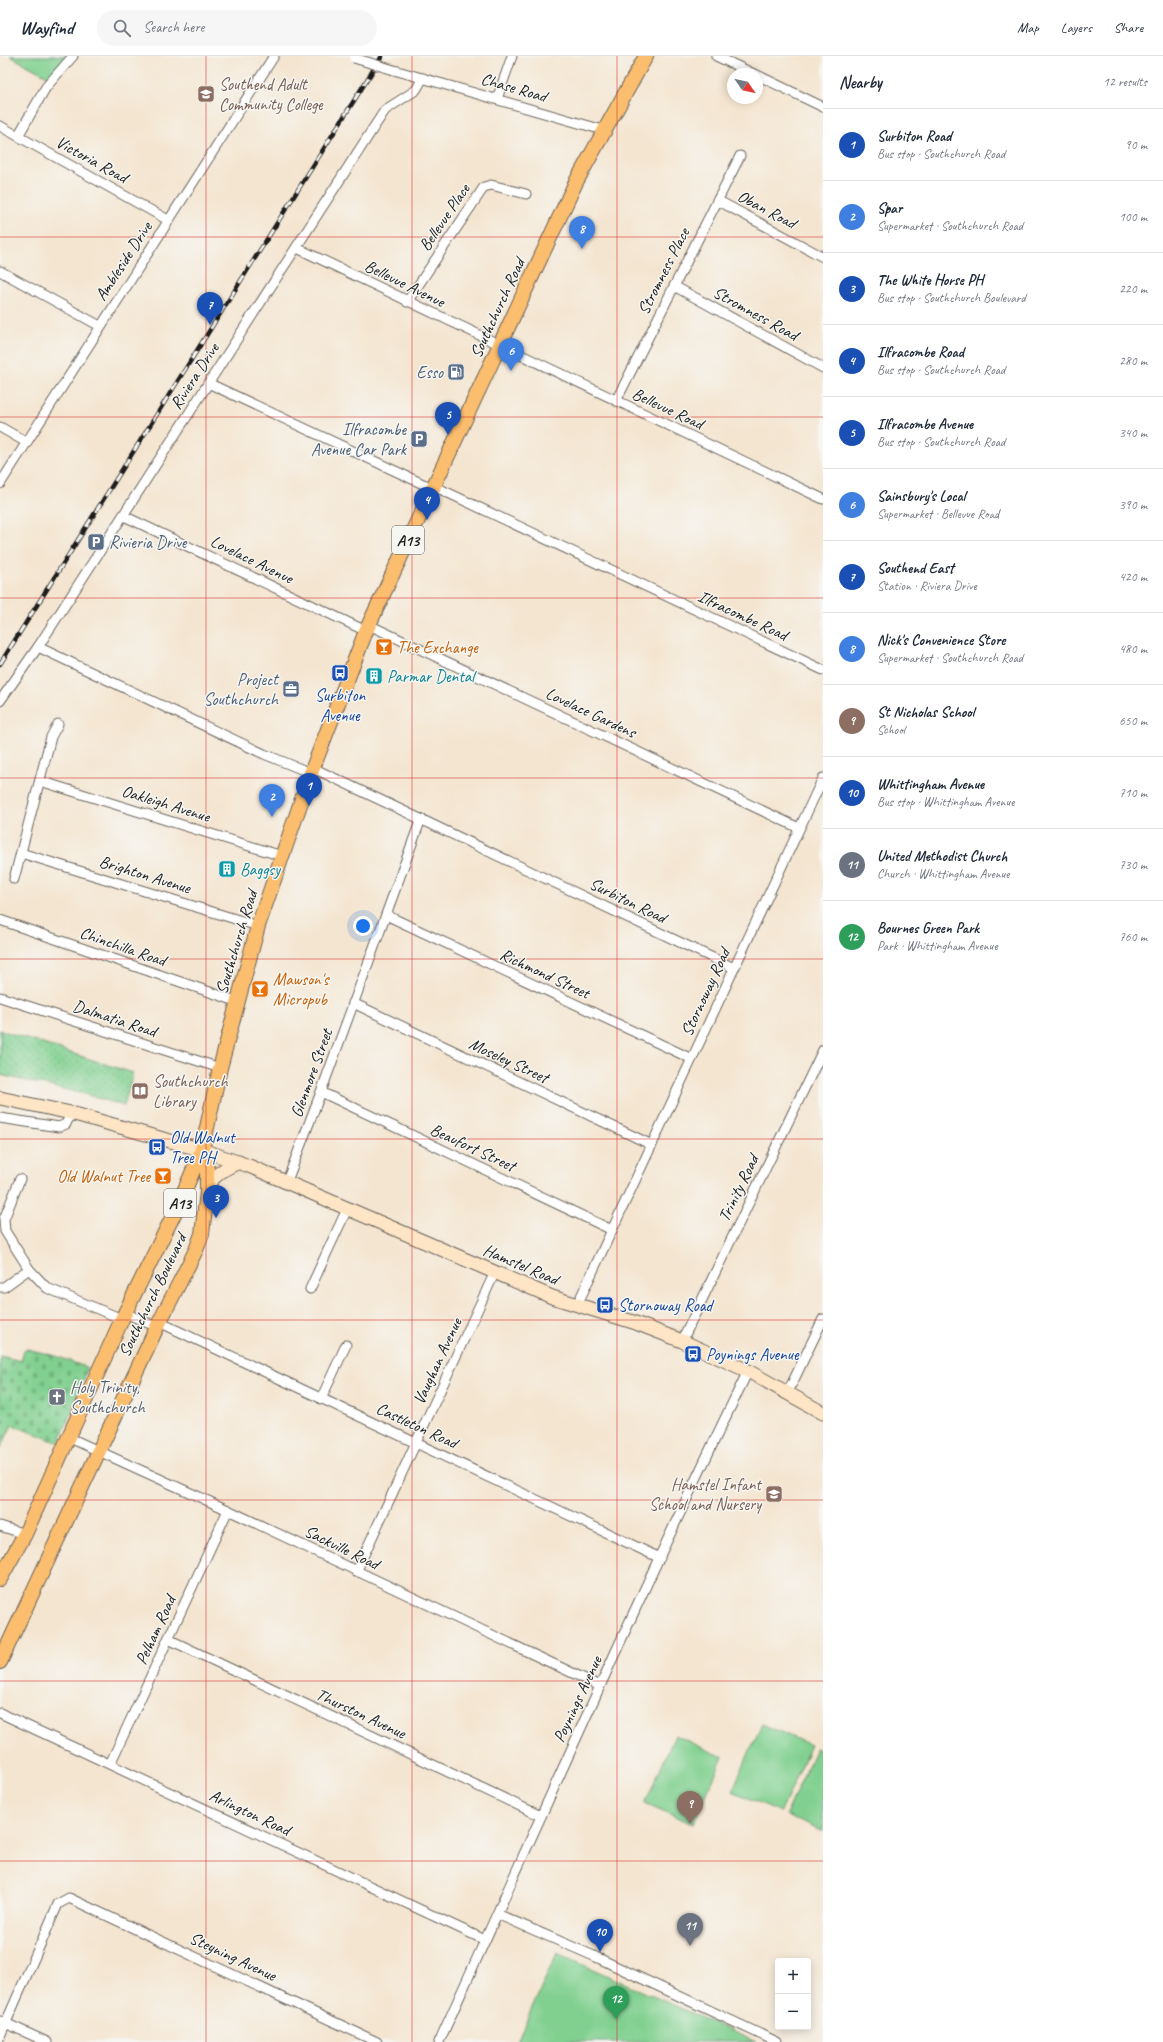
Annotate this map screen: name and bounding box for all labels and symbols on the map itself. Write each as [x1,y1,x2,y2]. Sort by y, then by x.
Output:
street label: Chase Road [479,68,551,107]
north arrow [727,68,763,104]
place label: Southend Adult Community College [219,74,324,115]
school or university icon: Southend Adult Community College [196,84,216,104]
street label: Victoria Road [52,131,133,189]
street label: Bellevue Place [414,178,475,255]
street label: Oban Road [734,185,802,235]
pin: 8 [569,216,595,249]
street label: Ambleside Drive [90,217,157,305]
street label: Stromness Place [633,223,695,318]
street label: Southchurch Road [465,252,531,361]
street label: Bellevue Avenue [361,255,450,312]
street label: Stromness Road [710,282,804,346]
pin: 7 [197,292,223,325]
street label: Riviera Drive [165,338,224,413]
pin: 6 [498,338,524,371]
place label: Esso [416,362,444,383]
fuel station icon: Esso [446,362,466,382]
street label: Bellevue Road [629,383,709,435]
pin: 5 [435,402,461,435]
place label: Ilfracombe Avenue Car Park [311,419,408,460]
parking icon: Ilfracombe Avenue Car Park [409,429,429,449]
pin: 4 [414,487,440,520]
road number: A13 [392,526,424,554]
street label: Lovelace Avenue [207,530,298,589]
parking icon: Rivieria Drive [86,532,106,552]
place label: Rivieria Drive [109,532,188,553]
street label: Ilfracombe Road [695,586,793,646]
bar icon: The Exchange [374,637,394,657]
place label: The Exchange [397,637,479,658]
bus stop icon: Surbiton Avenue [330,663,350,683]
building icon: Parmar Dental [364,666,384,686]
place label: Parmar Dental [387,666,477,687]
place label: Project Southchurch [203,669,280,710]
office icon: Project Southchurch [281,679,301,699]
street label: Lovelace Gardens [542,682,641,743]
place label: Surbiton Avenue [315,685,366,726]
pin: 1 [296,773,322,806]
street label: Oakleigh Avenue [119,780,214,827]
pin: 2 [259,784,285,817]
street label: Brighton Avenue [97,851,194,899]
building icon: Baggsy [217,859,237,879]
place label: Baggsy [240,859,281,880]
street label: Surbiton Road [586,873,673,929]
street label: Southchurch Road [211,885,263,996]
your location [353,916,373,936]
street label: Chinchilla Road [77,922,171,972]
street label: Richmond Street [497,943,595,1004]
street label: Stornoway Road [676,943,736,1039]
place label: Mawson's Micropub [273,969,331,1010]
bar icon: Mawson's Micropub [250,979,270,999]
street label: Dalmatia Road [71,995,161,1043]
street label: Glenmore Street [286,1024,338,1120]
street label: Moseley Street [466,1033,554,1089]
place label: Southchurch Library [153,1071,229,1112]
library icon: Southchurch Library [130,1081,150,1101]
street label: Beaufort Street [427,1119,521,1177]
place label: Old Walnut Tree PH [170,1127,237,1168]
bus stop icon: Old Walnut Tree PH [147,1137,167,1157]
street label: Trinity Road [713,1149,765,1225]
place label: Old Walnut Tree [57,1166,151,1187]
bar icon: Old Walnut Tree [153,1166,173,1186]
pin: 3 [203,1185,229,1218]
road number: A13 [164,1189,196,1217]
street label: Southchurch Boulevard [114,1227,193,1360]
street label: Hamstel Road [480,1239,565,1291]
bus stop icon: Stornoway Road [595,1295,615,1315]
place label: Stornoway Road [618,1295,714,1316]
street label: Vaughan Avenue [408,1313,467,1408]
bus stop icon: Poynings Avenue [683,1344,703,1364]
place label: Poynings Avenue [706,1344,800,1365]
place label: Holy Trinity, Southchurch [70,1377,146,1418]
church icon: Holy Trinity, Southchurch [47,1387,67,1407]
street label: Castleton Road [373,1398,463,1454]
place label: Hamstel Infant School and Nursery [649,1474,763,1515]
school or university icon: Hamstel Infant School and Nursery [764,1484,784,1504]
street label: Sackville Road [301,1520,385,1576]
street label: Pelham Road [130,1590,181,1668]
street label: Poynings Avenue [548,1651,607,1746]
street label: Thurston Avenue [313,1684,410,1744]
street label: Arlington Road [206,1785,296,1841]
pin: 9 [677,1791,703,1824]
pin: 11 [677,1913,703,1946]
pin: 10 [587,1919,613,1952]
street label: Steyning Avenue [186,1927,281,1986]
pin: 12 [603,1986,629,2019]

